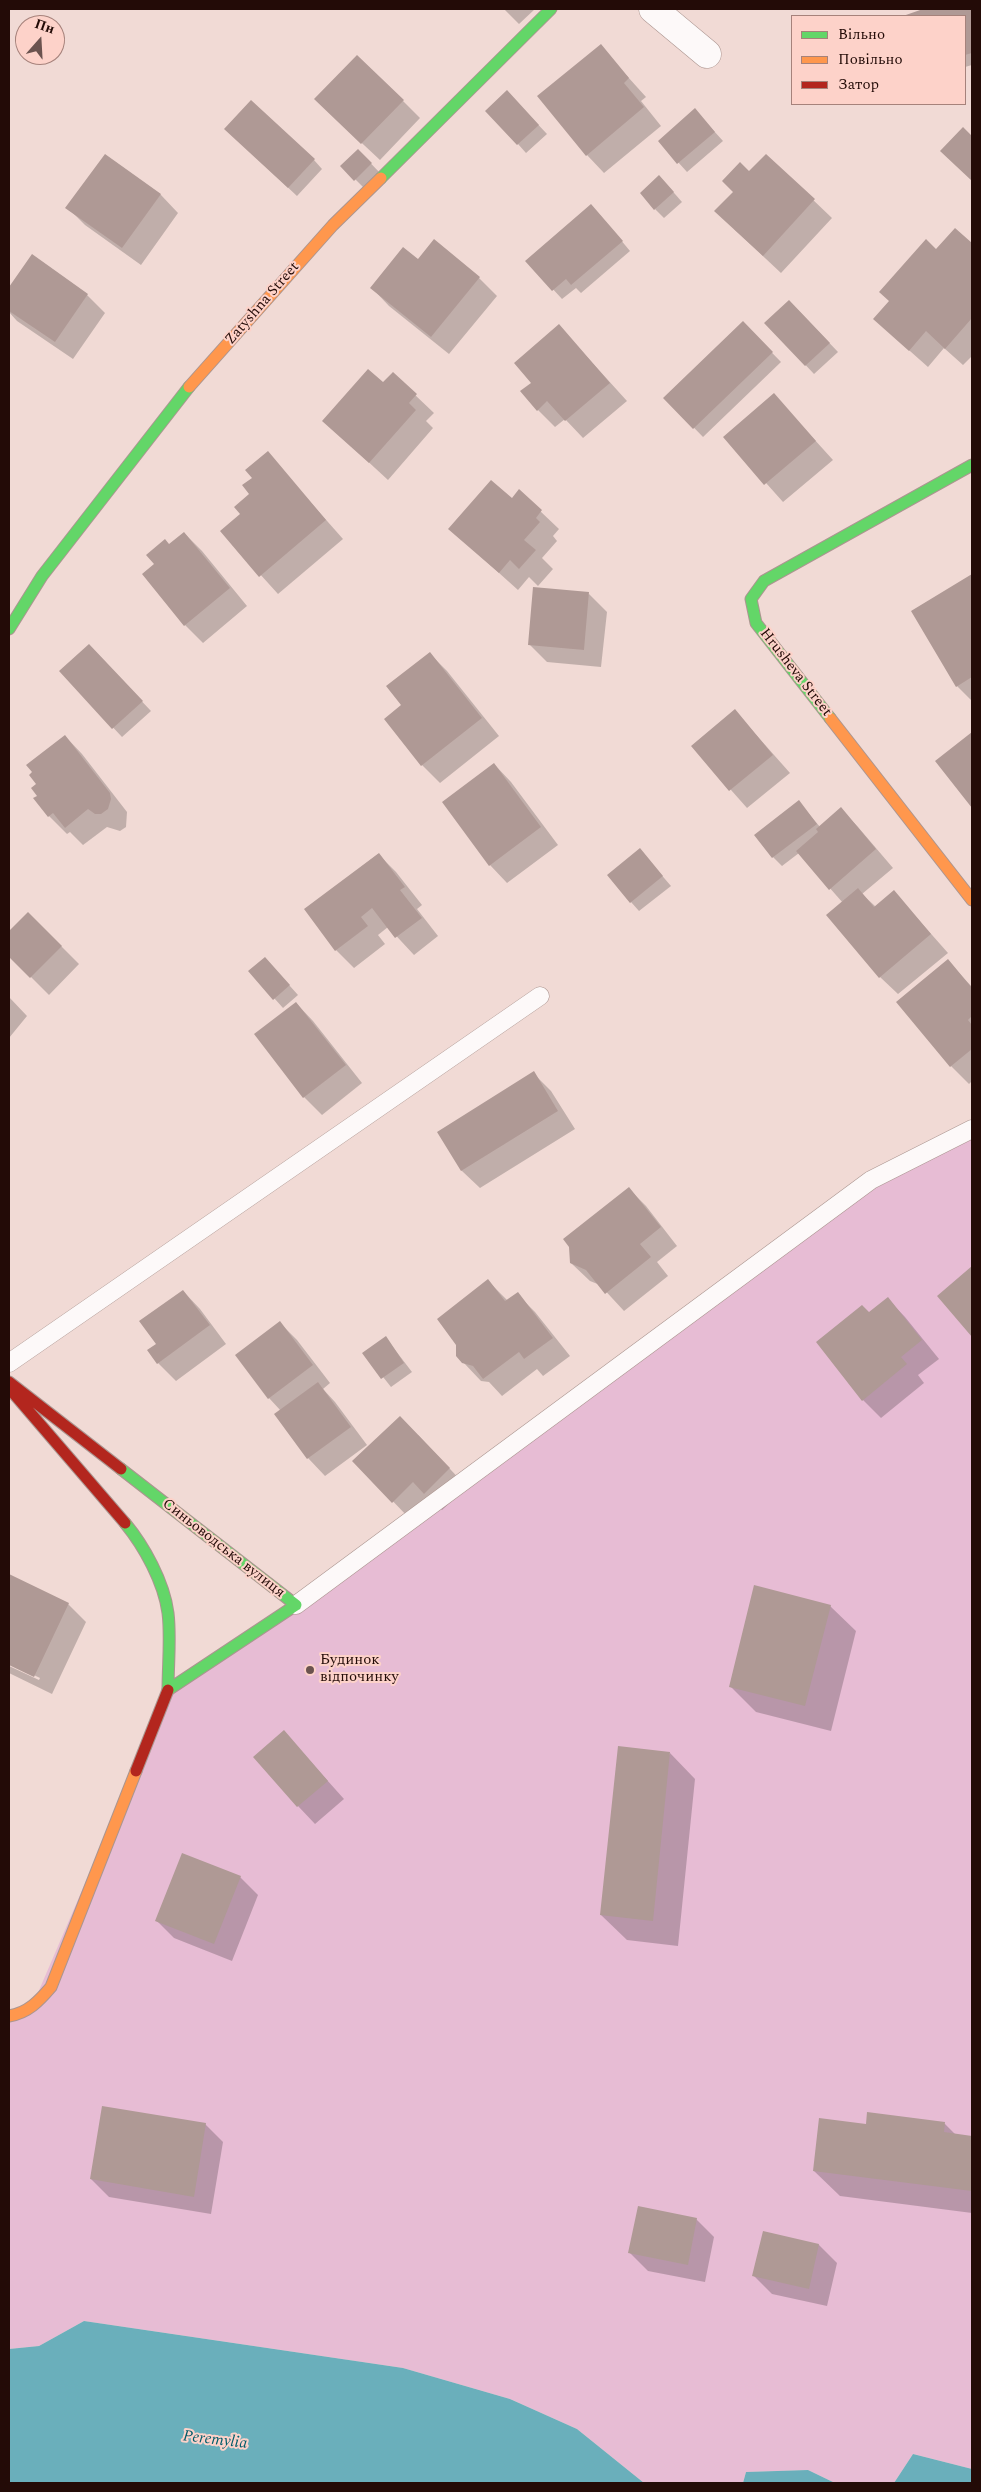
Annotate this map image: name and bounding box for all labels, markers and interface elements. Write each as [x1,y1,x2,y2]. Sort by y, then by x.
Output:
text: Пн [32,13,58,39]
north arrow [15,15,65,65]
legend [791,15,966,105]
text: Вільно [838,23,885,46]
text: Повільно [838,48,903,71]
text: Затор [838,73,879,96]
street label: Zatyshna Street [222,259,304,349]
street label: Hrusheva Street [755,625,835,721]
street label: Синьоводська вулиця [158,1496,288,1602]
place label: Будинок відпочинку [320,1652,399,1687]
marker: Будинок відпочинку [304,1664,316,1676]
water label: Peremylia [182,2428,248,2454]

